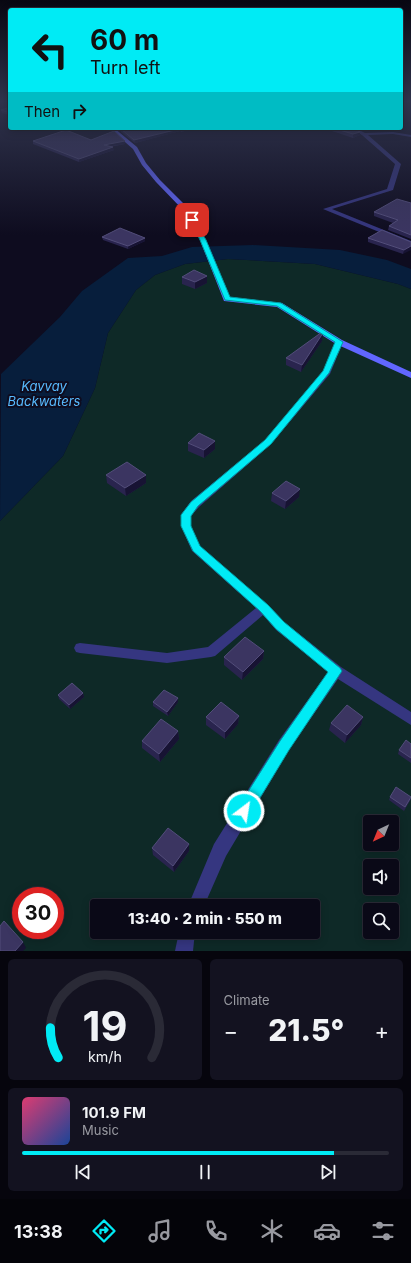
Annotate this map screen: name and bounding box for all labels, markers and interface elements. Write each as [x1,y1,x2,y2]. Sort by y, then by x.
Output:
text: 60 m [90,23,159,57]
icon: left [24,24,76,76]
text: Turn left [90,57,160,78]
icon: right [68,100,90,122]
text: Then [24,102,60,121]
pin [175,203,209,237]
icon: arrive [181,209,203,231]
water label: Kavvay Backwaters [8,378,81,409]
position arrow [223,790,265,832]
north arrow [363,815,399,851]
map controls [363,815,399,939]
button: sound [363,859,399,895]
speed limit sign: 30 [12,887,64,939]
button: search [363,903,399,939]
text: 13:40 · 2 min · 550 m [128,909,282,928]
text: Climate [224,992,270,1008]
text: 19 [82,1000,127,1050]
text: 21.5° [268,1012,344,1048]
text: − [224,1018,238,1044]
text: + [374,1018,389,1044]
text: km/h [88,1047,122,1064]
text: 101.9 FM [82,1103,146,1122]
text: Music [82,1122,119,1138]
icon: previous [72,1161,94,1183]
icon: pause [194,1161,216,1183]
icon: next [317,1161,339,1183]
icon: directions [90,1217,118,1245]
icon: music [146,1217,174,1245]
icon: phone [202,1217,230,1245]
icon: climate [258,1217,286,1245]
icon: car [313,1217,341,1245]
icon: filters [369,1217,397,1245]
text: 13:38 [14,1221,63,1242]

